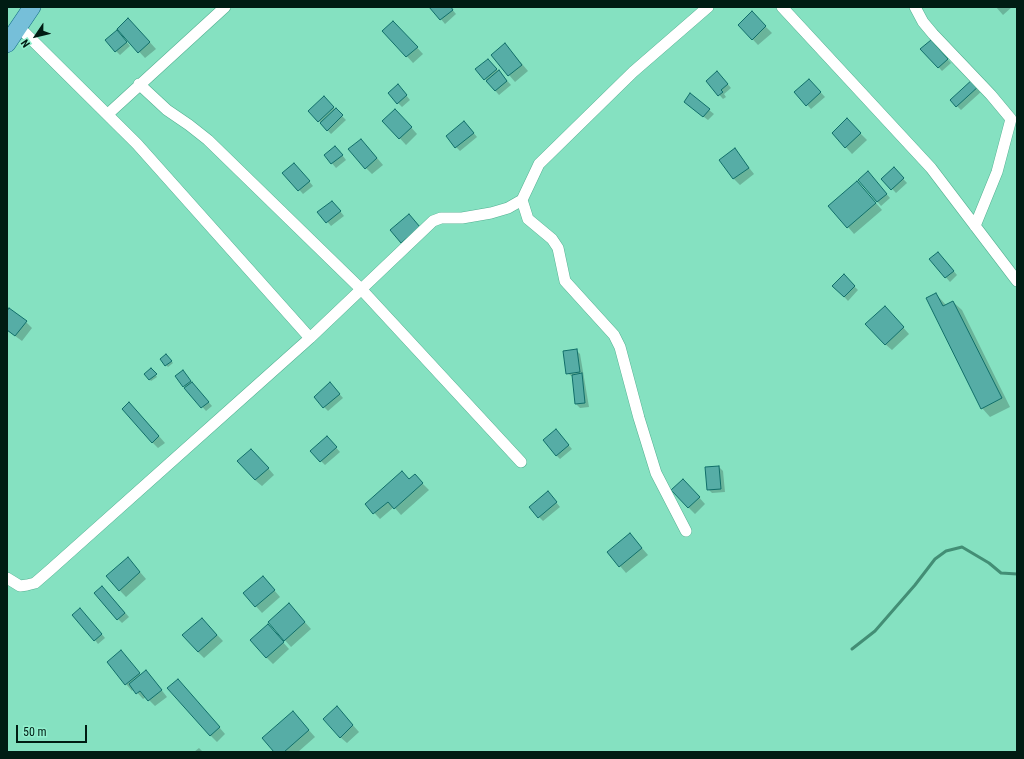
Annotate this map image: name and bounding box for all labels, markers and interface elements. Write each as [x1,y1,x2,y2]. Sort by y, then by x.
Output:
north arrow [16,16,56,56]
text: N [19,37,33,50]
scale bar [18,717,89,743]
text: 50 m [23,725,47,739]

